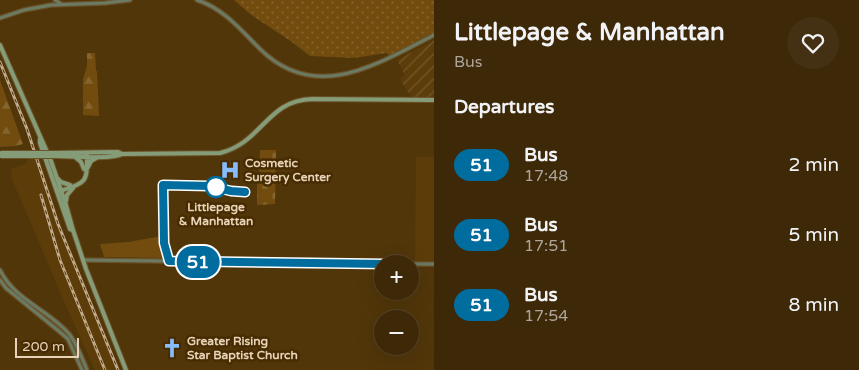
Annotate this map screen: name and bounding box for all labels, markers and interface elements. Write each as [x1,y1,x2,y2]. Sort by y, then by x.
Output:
button: heart [787,17,839,69]
text: Littlepage & Manhattan [454,18,725,47]
text: Bus [454,52,482,72]
text: Departures [454,96,554,118]
text: Bus [524,144,558,166]
text: 51 [470,154,493,176]
text: 2 min [788,154,839,176]
place label: Cosmetic Surgery Center [245,156,331,185]
hospital icon: Cosmetic Surgery Center [219,159,241,181]
text: 17:48 [524,166,568,186]
marker: Littlepage & Manhattan [205,176,227,198]
place label: Littlepage & Manhattan [179,200,253,228]
text: Bus [524,214,558,236]
text: 51 [470,224,493,246]
text: 5 min [788,224,839,246]
text: 17:51 [524,236,568,256]
line badge: 51 [176,246,220,278]
text: 51 [187,251,209,273]
map controls [374,255,419,355]
button: + [374,255,419,300]
text: Bus [524,284,558,306]
text: 51 [470,294,493,316]
text: 8 min [788,294,839,316]
text: 17:54 [524,306,568,326]
button: − [374,310,419,355]
place label: Greater Rising Star Baptist Church [187,334,298,363]
scale bar [15,335,79,358]
church icon: Greater Rising Star Baptist Church [161,337,183,359]
text: 200 m [22,338,65,355]

